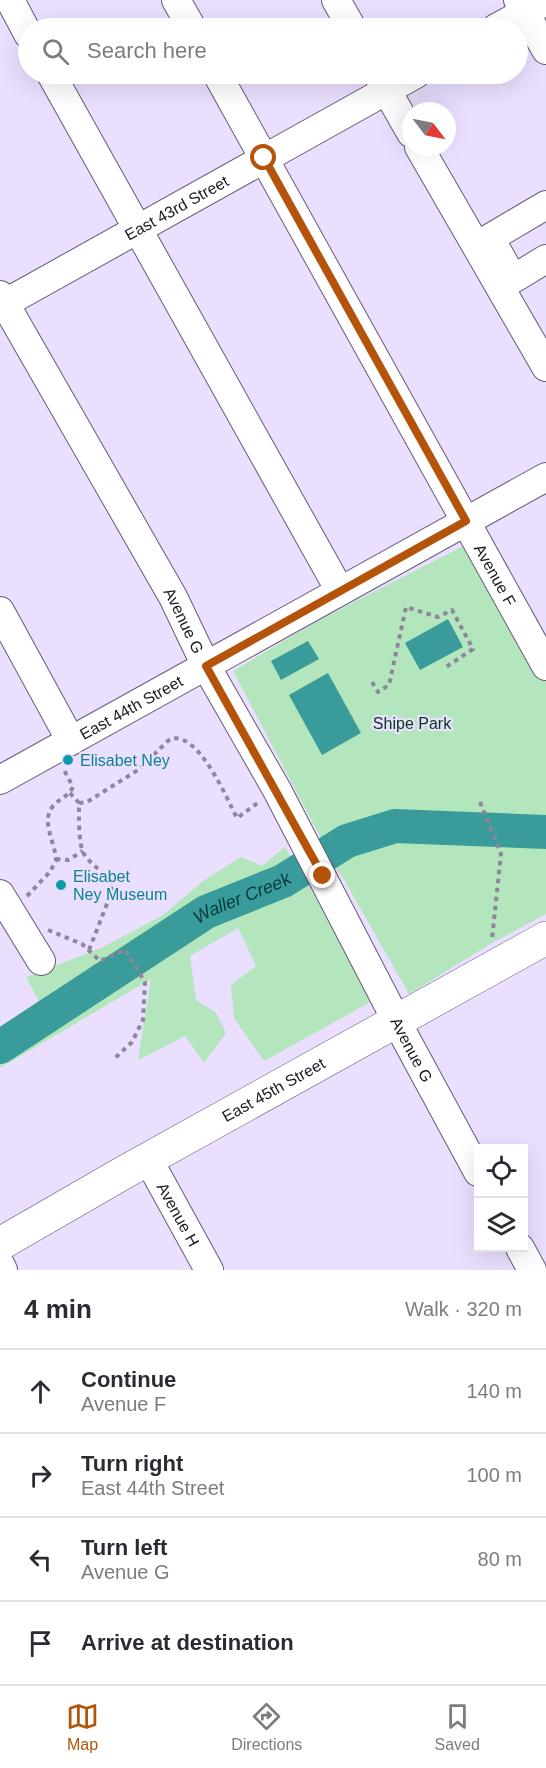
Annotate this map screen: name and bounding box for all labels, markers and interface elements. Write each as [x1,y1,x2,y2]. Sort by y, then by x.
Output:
search box [18,18,528,84]
icon: search [39,35,72,68]
text: Search here [87,38,207,63]
north arrow [402,102,456,156]
route start [250,144,276,170]
street label: East 43rd Street [122,172,232,243]
street label: Avenue F [471,541,519,609]
street label: Avenue G [161,585,207,656]
street label: East 44th Street [77,672,186,743]
park label: Shipe Park [373,715,452,732]
place label: Elisabet Ney [80,752,170,769]
marker: Elisabet Ney [61,753,75,767]
route end [309,862,335,888]
place label: Elisabet Ney Museum [73,868,167,903]
water label: Waller Creek [190,868,296,928]
marker: Elisabet Ney Museum [54,878,68,892]
street label: Avenue G [388,1014,436,1085]
street label: East 45th Street [219,1054,328,1125]
map controls [474,1144,528,1252]
button: locate [474,1144,528,1198]
street label: Avenue H [154,1179,203,1249]
button: layers [474,1198,528,1252]
text: 4 min [24,1294,92,1324]
text: Walk · 320 m [405,1298,522,1320]
text: Continue [81,1367,176,1392]
icon: ahead [24,1375,57,1408]
text: 140 m [466,1380,522,1402]
text: Avenue F [81,1393,166,1415]
text: Turn right [81,1451,183,1476]
icon: right [24,1459,57,1492]
text: 100 m [466,1464,522,1486]
text: East 44th Street [81,1477,224,1499]
text: Turn left [81,1535,167,1560]
icon: left [24,1543,57,1576]
text: 80 m [478,1548,522,1570]
text: Avenue G [81,1561,170,1583]
icon: arrive [24,1627,57,1660]
text: Arrive at destination [81,1630,294,1655]
tab: Map [66,1700,99,1754]
tab: Directions [231,1700,302,1754]
tab: Saved [435,1700,480,1754]

